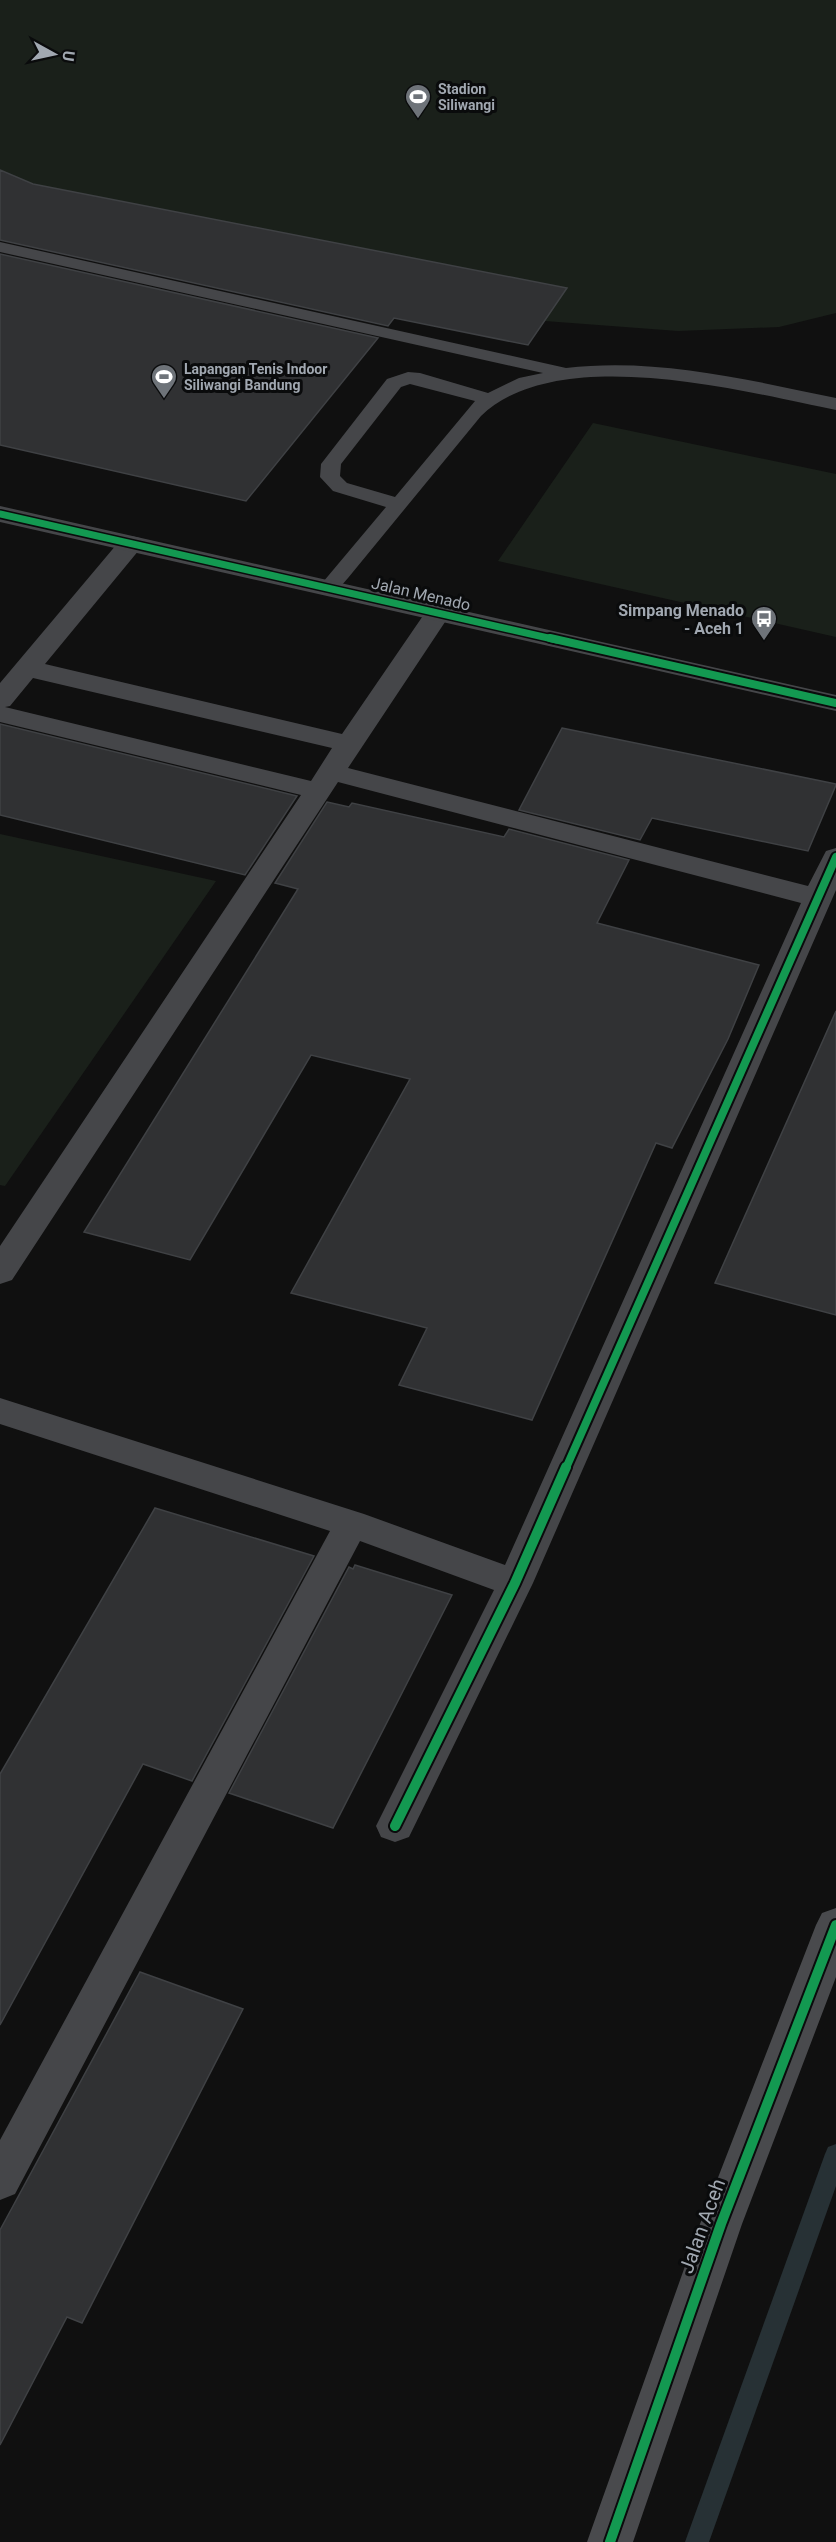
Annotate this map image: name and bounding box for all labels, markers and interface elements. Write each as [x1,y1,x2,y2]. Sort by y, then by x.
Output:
north arrow [24,24,84,84]
text: U [58,49,79,63]
place label: Stadion Siliwangi [438,81,495,113]
sports icon: Stadion Siliwangi [403,82,433,120]
place label: Lapangan Tenis Indoor Siliwangi Bandung [184,361,327,393]
sports icon: Lapangan Tenis Indoor Siliwangi Bandung [149,362,179,400]
street label: Jalan Menado [370,573,472,615]
place label: Simpang Menado - Aceh 1 [618,601,744,638]
bus stop icon: Simpang Menado - Aceh 1 [749,604,779,642]
street label: Jalan Aceh [674,2175,730,2277]

